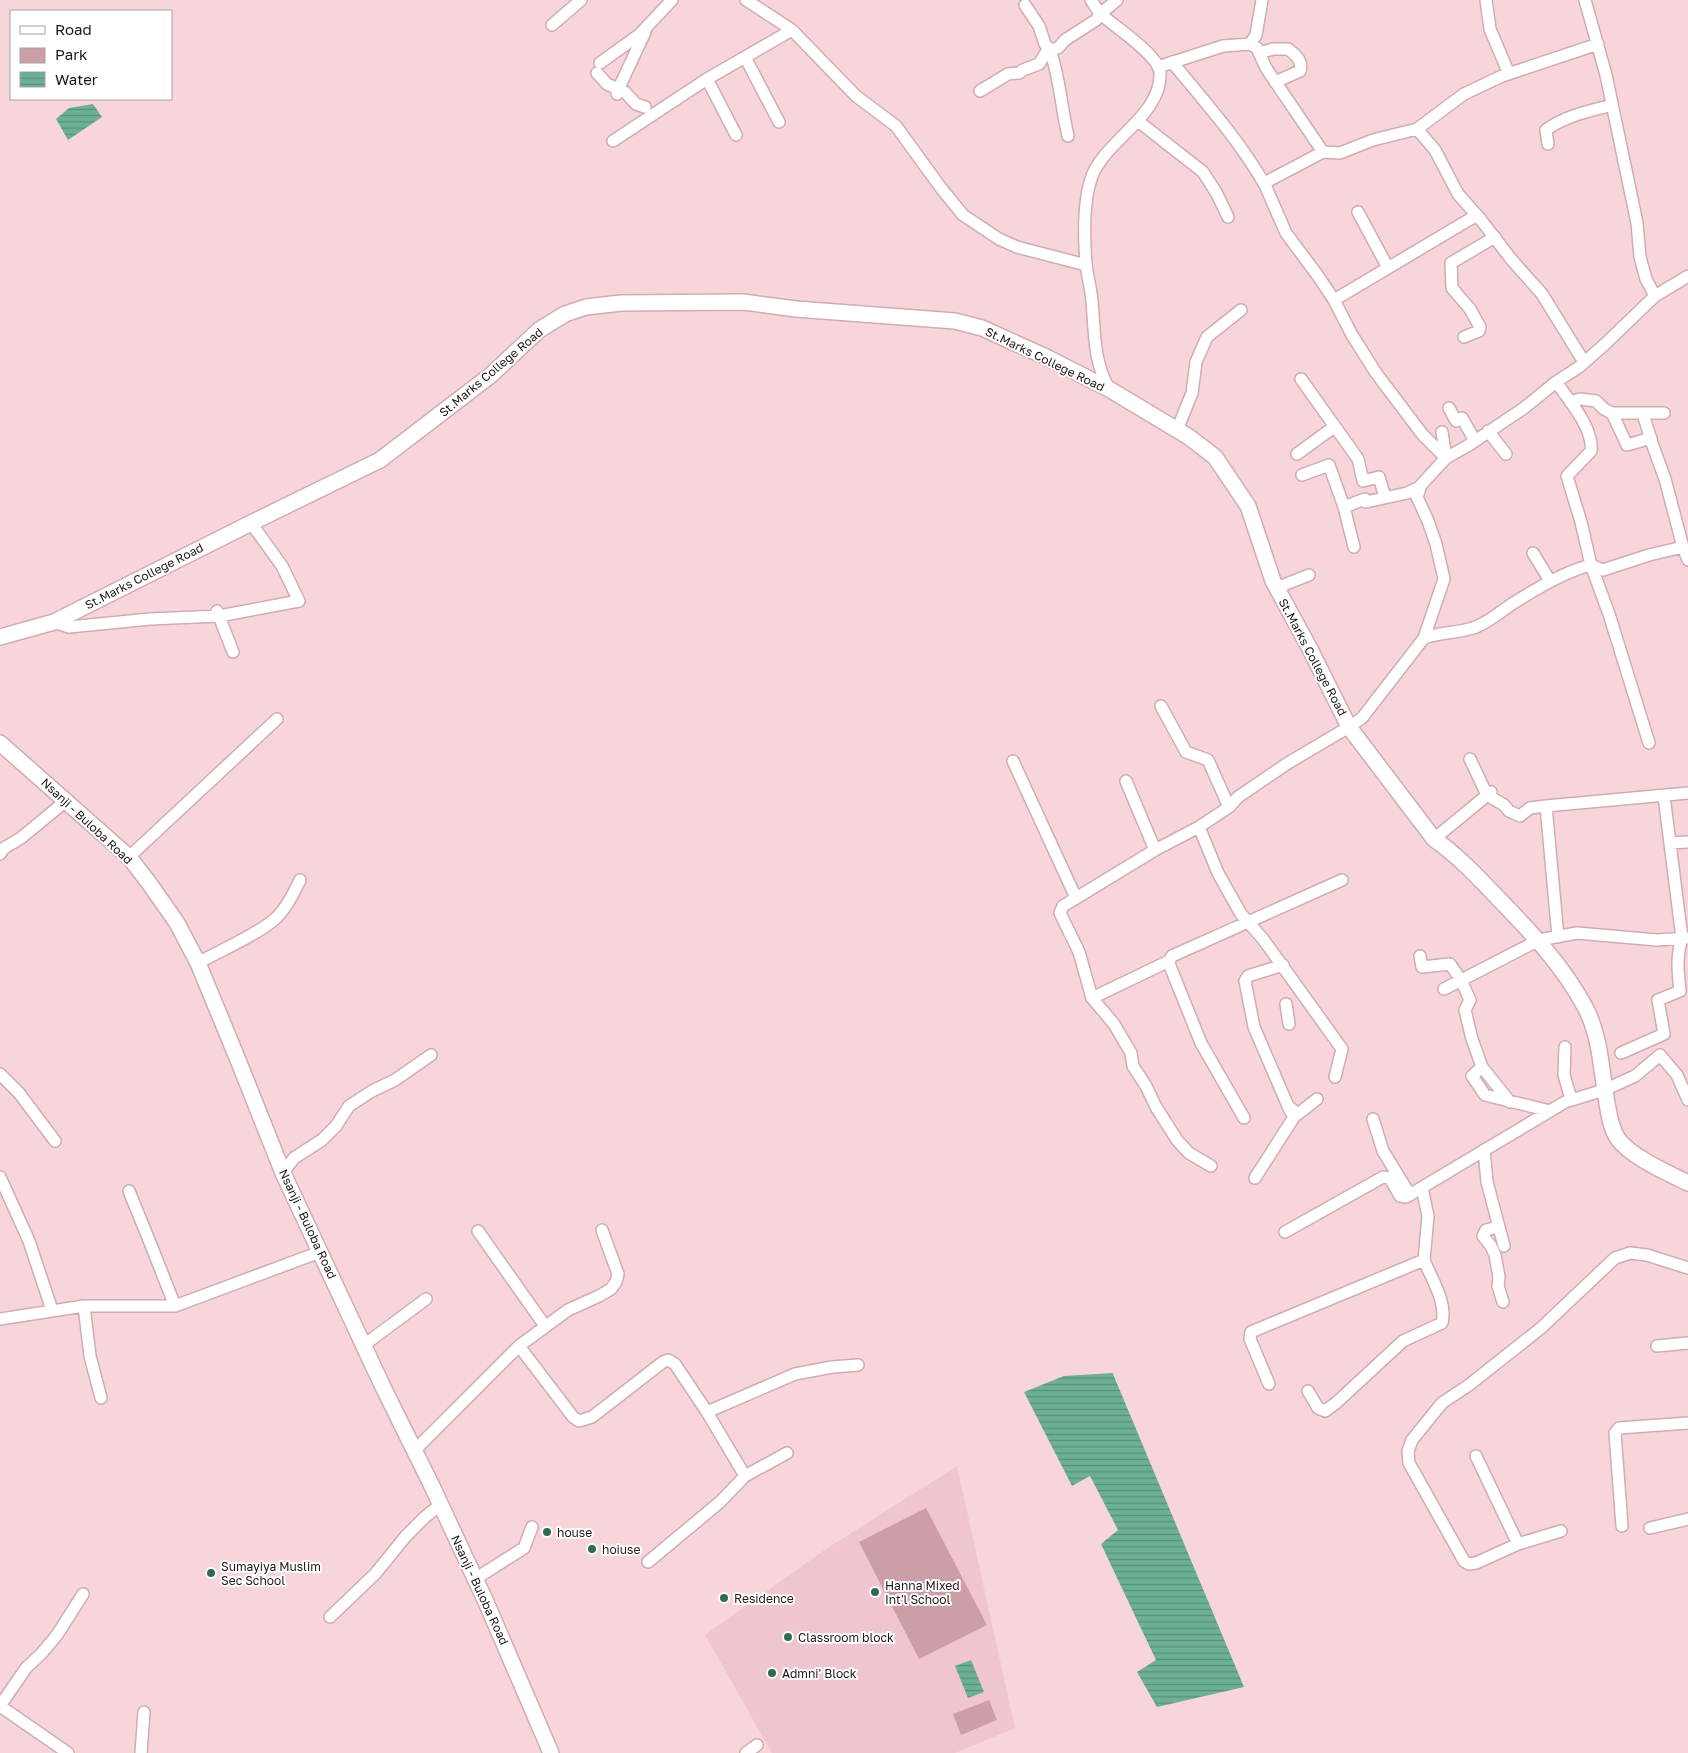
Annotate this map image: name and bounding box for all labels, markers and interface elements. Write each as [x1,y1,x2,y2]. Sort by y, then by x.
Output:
legend [10,10,172,100]
text: Road [55,20,92,38]
text: Park [55,45,88,63]
text: Water [55,70,98,88]
street label: St.Marks College Road [436,324,546,420]
street label: St.Marks College Road [983,324,1107,394]
street label: St.Marks College Road [82,540,206,612]
street label: St.Marks College Road [1276,596,1350,718]
street label: Nsanji - Buloba Road [38,775,136,867]
street label: Nsanji - Buloba Road [276,1167,340,1281]
place label: house [557,1525,592,1540]
marker: house [541,1526,553,1538]
street label: Nsanji - Buloba Road [448,1533,512,1647]
place label: hoiuse [602,1542,640,1557]
marker: hoiuse [586,1543,598,1555]
place label: Sumayiya Muslim Sec School [221,1559,321,1588]
marker: Sumayiya Muslim Sec School [205,1567,217,1579]
place label: Hanna Mixed Int'l School [885,1578,960,1607]
marker: Hanna Mixed Int'l School [869,1586,881,1598]
place label: Residence [734,1591,794,1606]
marker: Residence [718,1592,730,1604]
place label: Classroom block [798,1630,894,1645]
marker: Classroom block [782,1631,794,1643]
place label: Admni' Block [782,1666,857,1681]
marker: Admni' Block [766,1667,778,1679]

